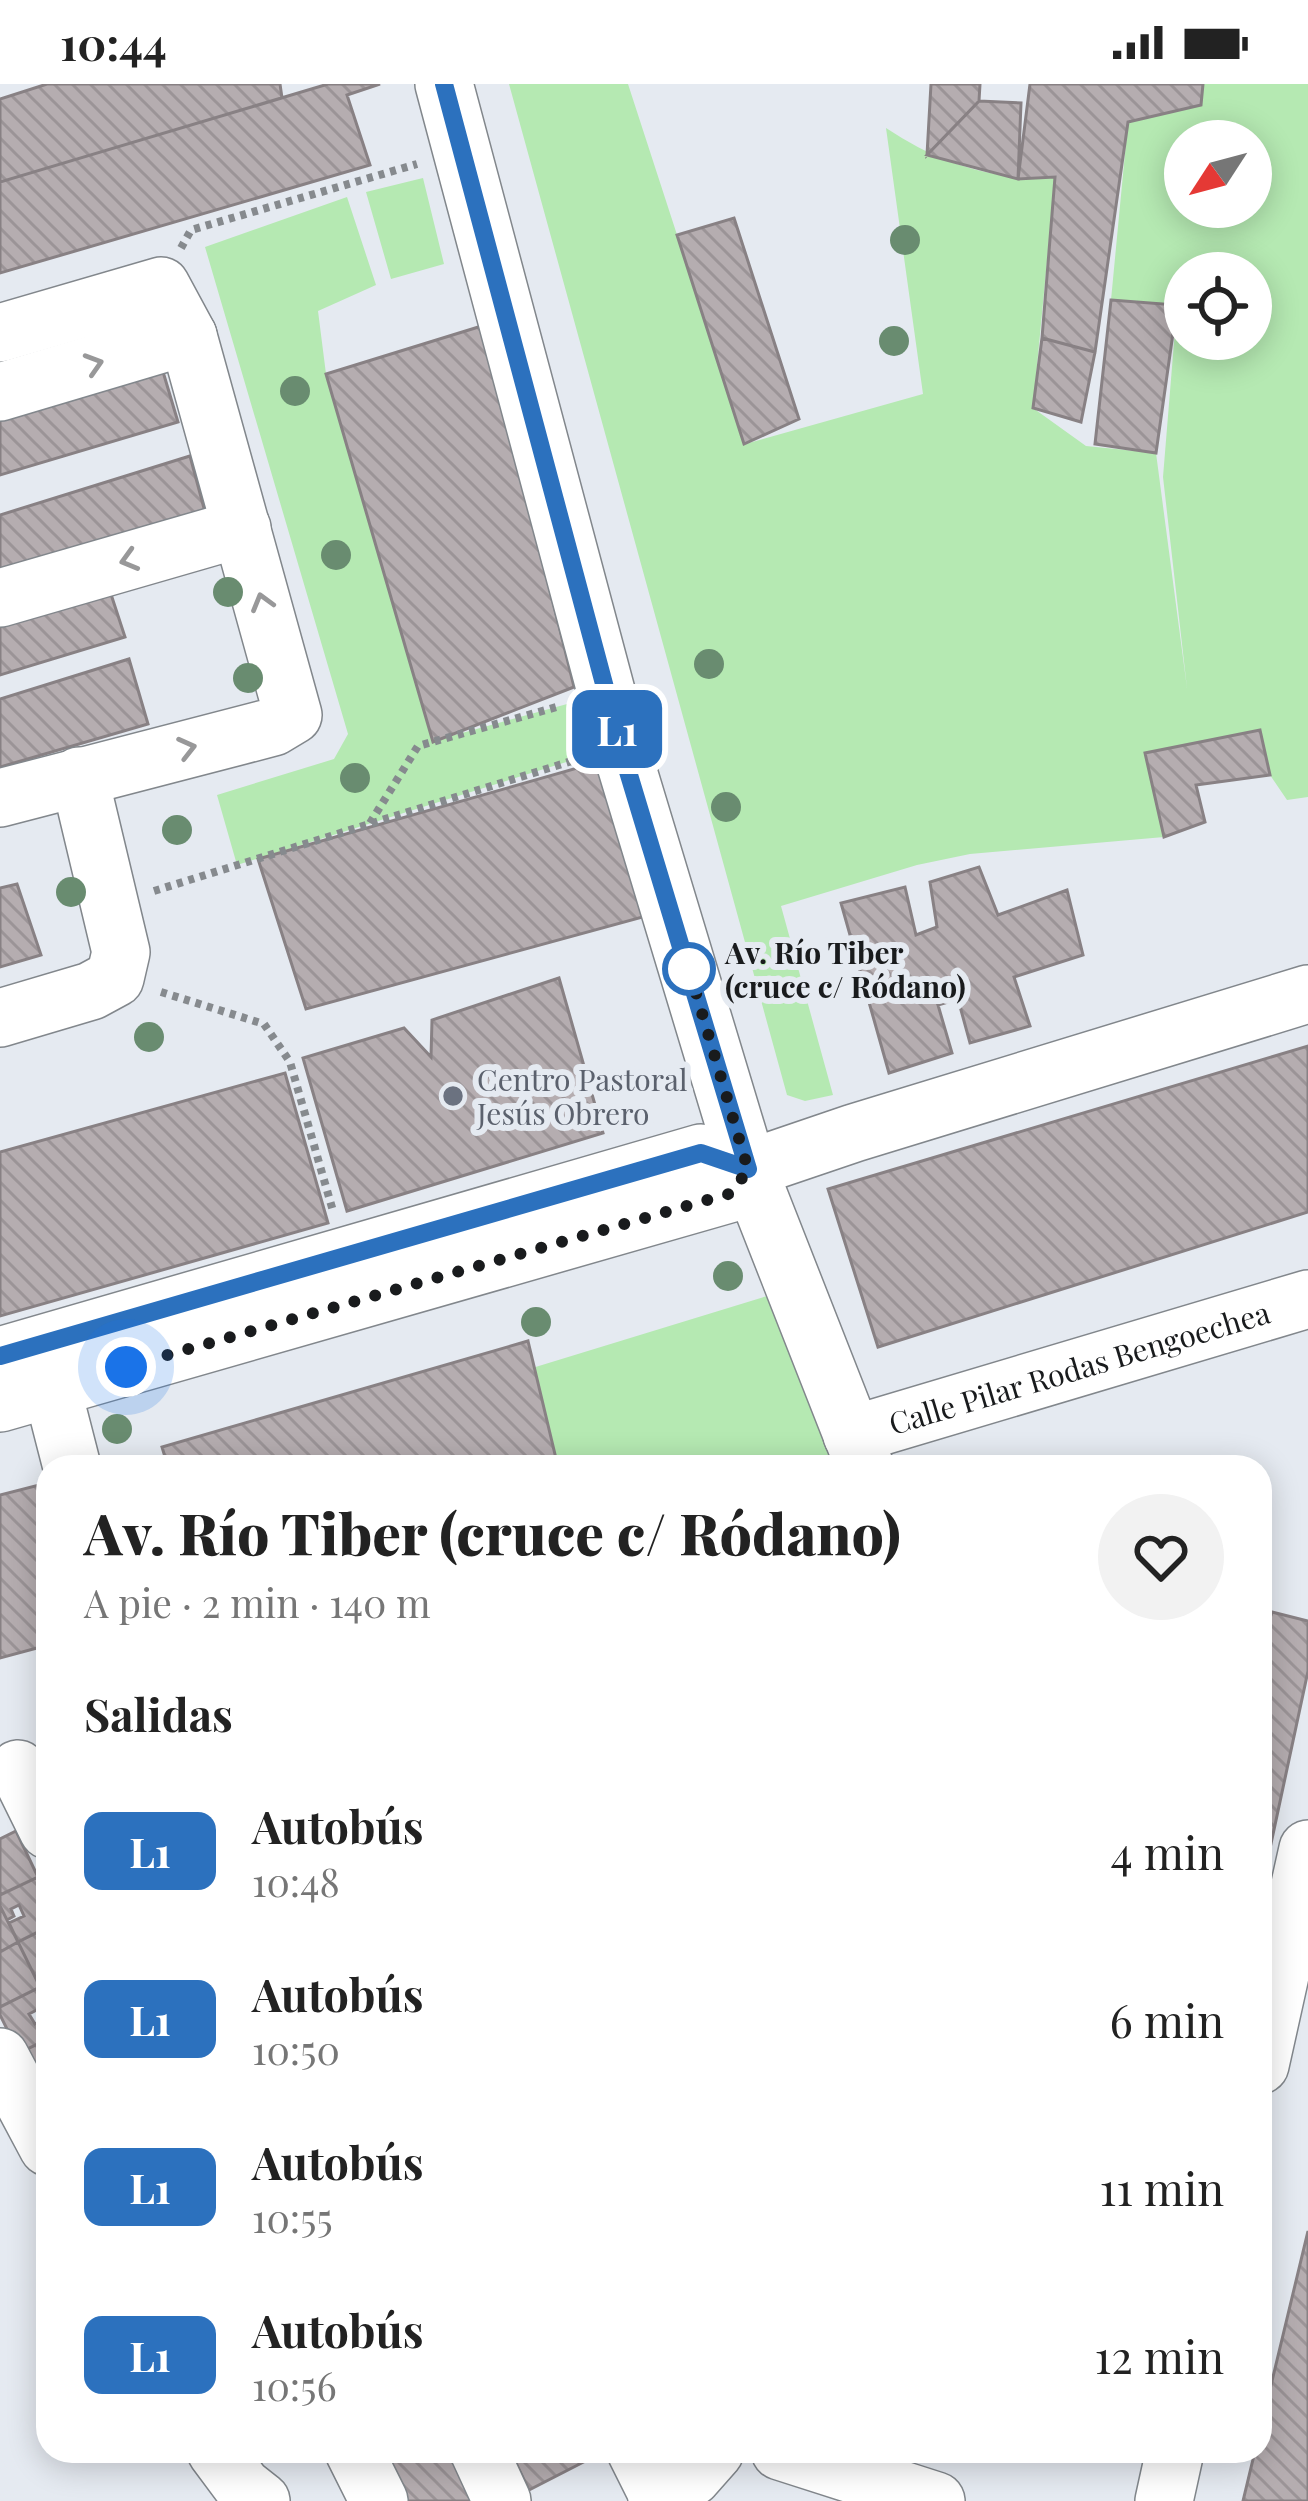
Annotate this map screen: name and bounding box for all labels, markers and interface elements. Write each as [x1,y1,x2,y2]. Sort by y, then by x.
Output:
text: 10:44 [60,12,167,72]
north arrow [1164,120,1272,228]
map controls [1164,120,1272,360]
button: locate [1164,252,1272,360]
one-way arrow [83,353,104,378]
one-way arrow [119,546,140,571]
one-way arrow [251,592,276,613]
line badge: L1 [563,690,671,768]
text: L1 [596,701,638,757]
one-way arrow [177,737,197,762]
place label: Av. Río Tiber (cruce c/ Ródano) [724,932,966,1006]
marker: Av. Río Tiber (cruce c/ Ródano) [664,944,714,994]
place label: Centro Pastoral Jesús Obrero [476,1059,688,1133]
marker: Centro Pastoral Jesús Obrero [440,1083,466,1109]
street label: Calle Pilar Rodas Bengoechea [884,1292,1274,1443]
your location [96,1337,156,1397]
text: Av. Río Tiber (cruce c/ Ródano) [84,1493,901,1569]
button: heart [1098,1494,1224,1620]
text: A pie · 2 min · 140 m [84,1576,431,1628]
text: Salidas [84,1683,233,1743]
text: Autobús [252,1795,423,1855]
text: 4 min [1111,1821,1224,1881]
text: L1 [129,1823,171,1879]
text: 10:48 [252,1855,340,1907]
text: Autobús [252,1963,423,2023]
text: 6 min [1110,1989,1224,2049]
text: L1 [129,1991,171,2047]
text: 10:50 [252,2023,340,2075]
text: Autobús [252,2131,423,2191]
text: 11 min [1099,2157,1224,2217]
text: L1 [129,2159,171,2215]
text: 10:55 [252,2191,333,2243]
text: Autobús [252,2299,423,2359]
text: 12 min [1095,2325,1224,2385]
text: L1 [129,2327,171,2383]
text: 10:56 [252,2359,337,2411]

